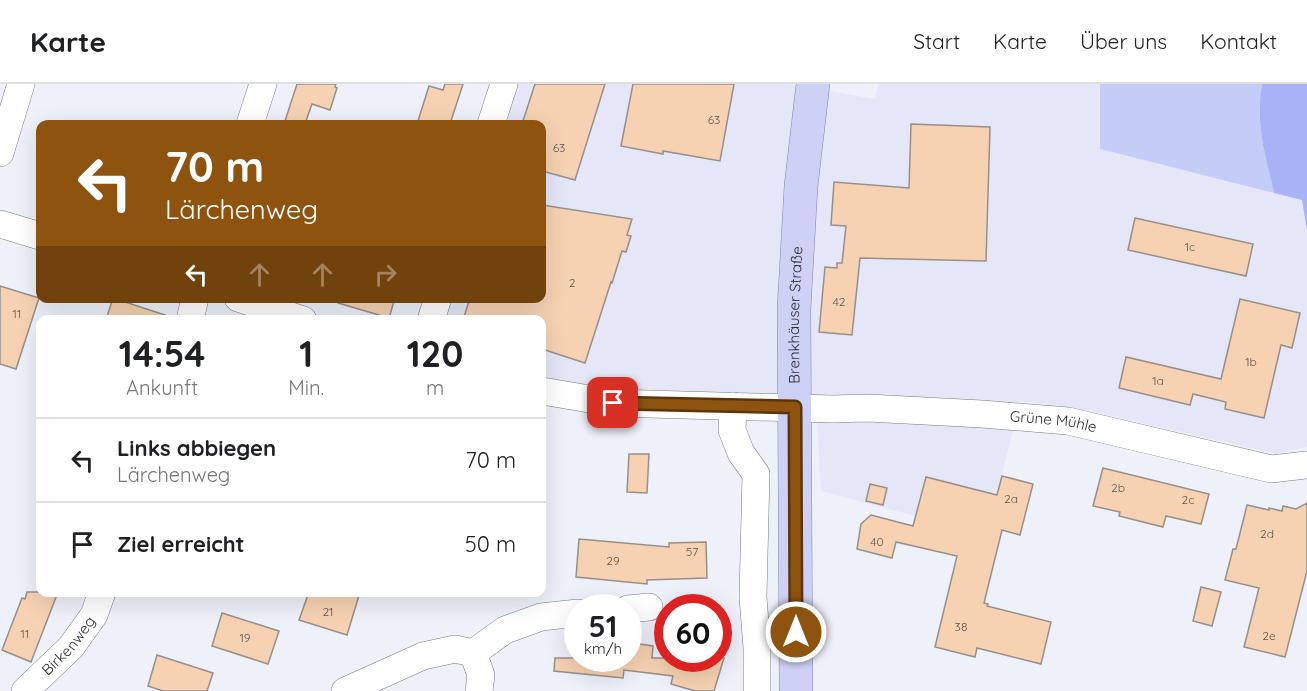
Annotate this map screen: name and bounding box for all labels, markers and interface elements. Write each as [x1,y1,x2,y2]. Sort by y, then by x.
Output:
text: Karte [30,24,106,59]
text: Start [913,28,960,54]
text: Karte [993,28,1047,54]
text: Über uns [1080,28,1167,54]
text: Kontakt [1200,28,1277,54]
house number: 63 [708,112,720,127]
text: 70 m [165,140,264,193]
house number: 63 [553,140,565,155]
icon: left [66,144,144,222]
text: Lärchenweg [165,192,318,226]
house number: 1c [1185,239,1195,254]
street label: Brenkhäuser Straße [784,246,807,384]
icon: left [180,258,213,291]
icon: ahead [243,258,276,291]
icon: ahead [306,258,339,291]
icon: right [369,258,402,291]
house number: 2 [569,275,576,290]
house number: 42 [833,294,846,309]
house number: 11 [13,306,21,321]
text: 14:54 [119,331,206,376]
text: 1 [299,331,313,376]
text: 120 [407,331,463,376]
house number: 1b [1245,354,1257,369]
house number: 1a [1152,373,1164,388]
text: Ankunft [126,375,198,400]
text: Min. [288,375,324,400]
text: m [426,375,444,400]
pin [587,377,638,428]
icon: arrive [596,386,629,419]
street label: Grüne Mühle [1009,406,1099,436]
text: Links abbiegen [117,434,276,462]
icon: left [66,444,99,477]
text: 70 m [466,446,516,474]
text: Lärchenweg [117,462,230,487]
house number: 2b [1111,480,1125,495]
house number: 2a [1004,491,1018,506]
house number: 2c [1182,492,1194,507]
house number: 2d [1260,526,1274,541]
icon: arrive [66,528,99,561]
text: Ziel erreicht [117,530,245,558]
text: 50 m [465,530,516,558]
house number: 40 [870,534,884,549]
house number: 57 [686,544,698,559]
house number: 29 [606,553,620,568]
speed limit sign: 60 [654,594,732,672]
position arrow [764,600,828,664]
house number: 21 [322,604,334,619]
text: 51 [589,607,617,645]
street label: Birkenweg [37,612,99,679]
house number: 38 [955,619,967,634]
house number: 11 [21,626,29,641]
house number: 2e [1262,628,1276,643]
house number: 19 [239,630,251,645]
text: km/h [584,639,622,658]

